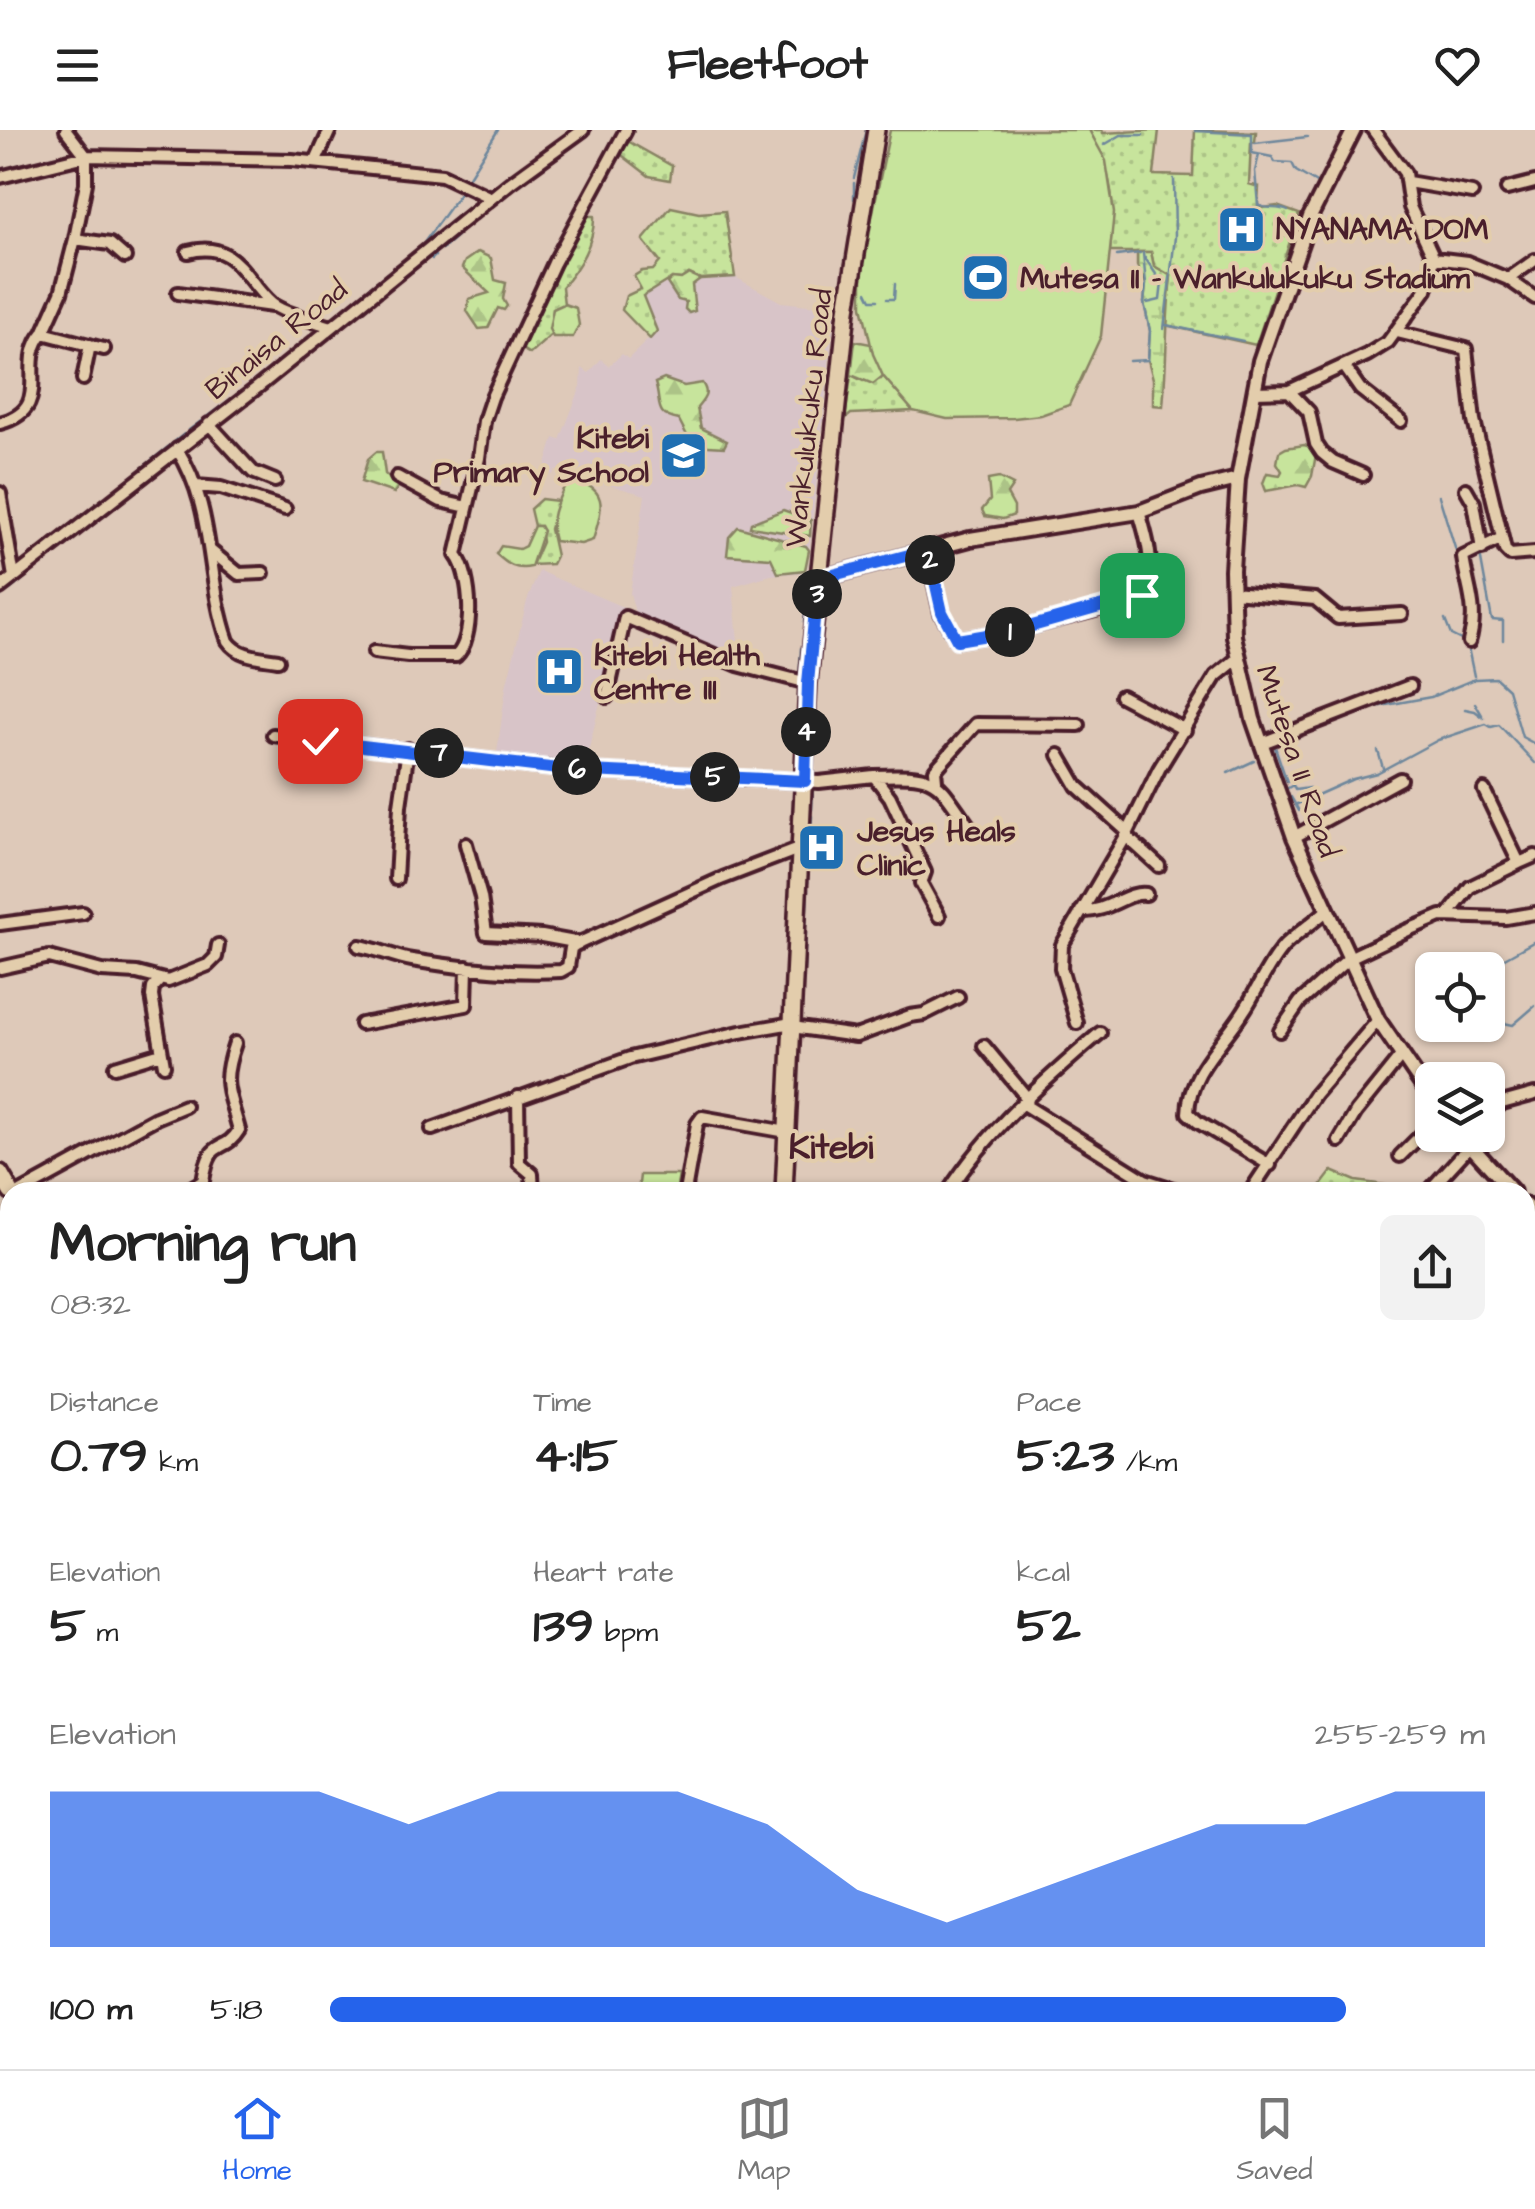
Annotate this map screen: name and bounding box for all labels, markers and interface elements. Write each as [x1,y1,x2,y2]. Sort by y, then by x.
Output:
text: Fleetfoot [667,34,868,96]
icon: menu [50,38,105,93]
icon: heart [1430,38,1485,93]
hospital icon: NYANAMA DOM [1215,203,1267,255]
place label: NYANAMA DOM [1276,209,1489,251]
sports icon: Mutesa II - Wankulukuku Stadium [959,252,1011,304]
place label: Mutesa II - Wankulukuku Stadium [1020,258,1470,300]
street label: Binaisa Road [197,269,357,410]
street label: Wankulukuku Road [775,286,843,550]
place label: Kitebi Primary School [434,418,649,496]
school or university icon: Kitebi Primary School [658,429,710,481]
pin: 2 [905,535,955,585]
text: 2 [922,540,938,579]
pin [1100,553,1185,638]
icon: arrive [1115,568,1170,623]
pin: 3 [792,569,842,619]
text: 3 [810,574,824,613]
pin: 1 [985,607,1035,657]
text: 1 [1008,612,1012,651]
place label: Kitebi Health Centre III [594,635,761,711]
hospital icon: Kitebi Health Centre III [533,646,585,698]
street label: Mutesa II Road [1245,660,1350,863]
pin [278,699,363,784]
pin: 4 [781,707,831,757]
text: 4 [796,712,816,751]
icon: check [293,714,348,769]
pin: 7 [414,728,464,778]
text: 7 [430,733,448,772]
pin: 6 [552,745,602,795]
text: 6 [568,750,586,789]
pin: 5 [690,752,740,802]
text: 5 [705,757,725,796]
place label: Jesus Heals Clinic [856,811,1016,887]
hospital icon: Jesus Heals Clinic [796,822,848,874]
map controls [1415,952,1505,1152]
button: locate [1415,952,1505,1042]
button: layers [1415,1062,1505,1152]
district label: Kitebi [789,1123,874,1172]
text: Morning run [50,1206,356,1282]
button: share [1380,1215,1485,1320]
text: 08:32 [50,1282,131,1327]
text: Distance [50,1383,159,1422]
text: Time [533,1383,592,1422]
text: Pace [1017,1383,1082,1422]
text: 0.79 [50,1422,148,1491]
text: 4:15 [533,1422,618,1491]
text: 5:23 [1017,1422,1114,1491]
text: km [148,1443,198,1482]
text: /km [1114,1443,1177,1482]
text: Elevation [50,1553,160,1592]
text: Heart rate [533,1553,674,1592]
text: kcal [1017,1553,1070,1592]
text: 5 [50,1592,85,1661]
text: 139 [533,1592,594,1661]
text: 52 [1017,1592,1081,1661]
text: m [85,1613,118,1652]
text: bpm [594,1613,658,1652]
text: Elevation [50,1712,176,1757]
text: 255–259 m [1315,1712,1485,1757]
text: 100 m [50,1987,132,2032]
text: 5:18 [210,1987,263,2032]
tab: Home [222,2091,292,2190]
tab: Map [737,2091,792,2190]
tab: Saved [1236,2091,1313,2190]

